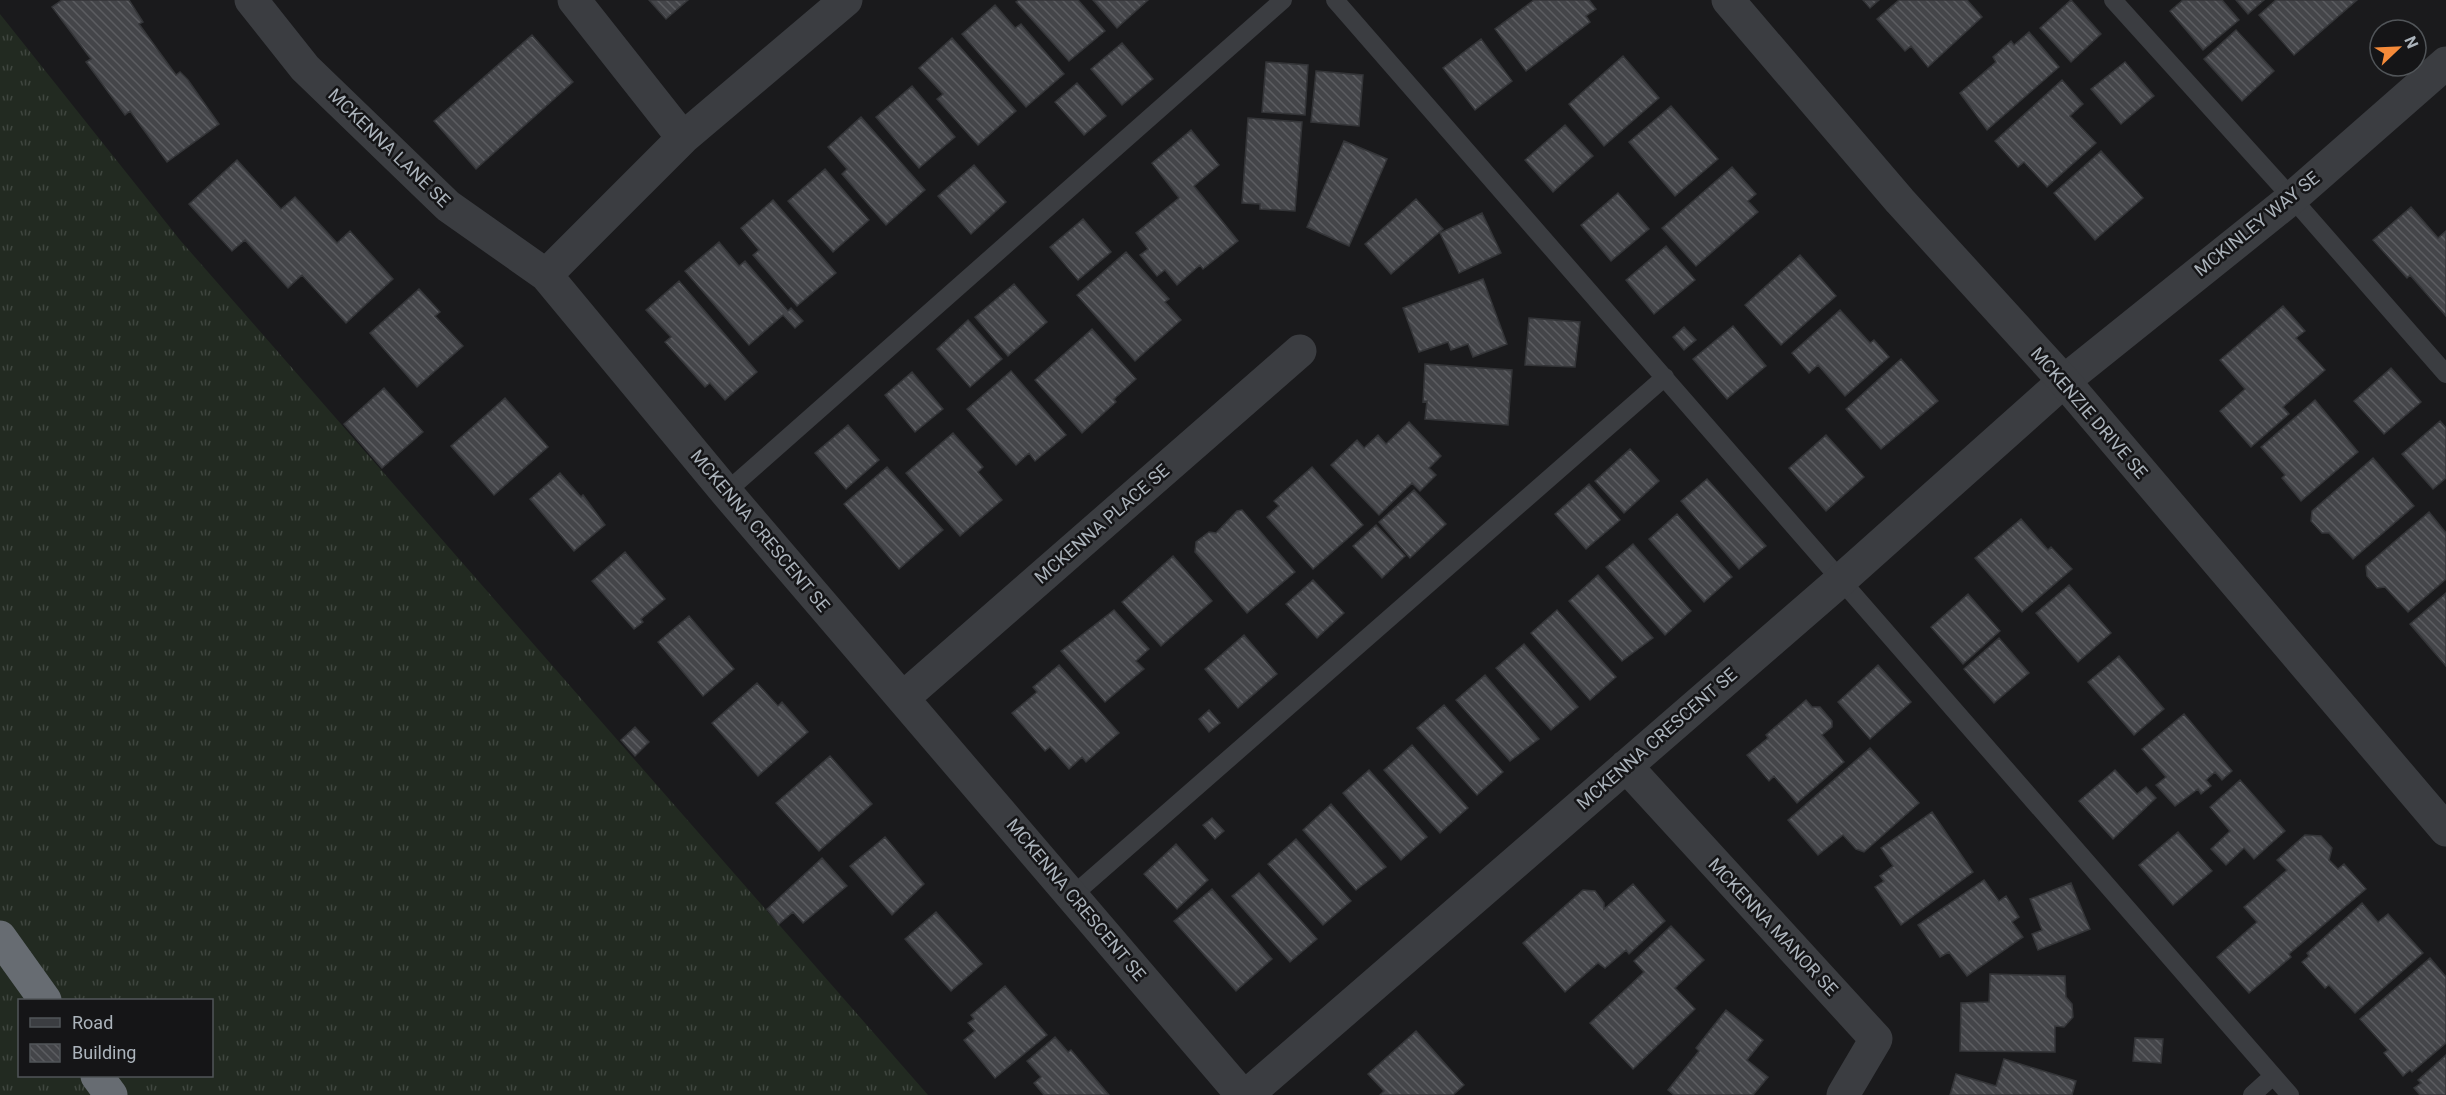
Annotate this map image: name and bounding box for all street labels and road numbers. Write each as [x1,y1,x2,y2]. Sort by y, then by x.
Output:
street label: MCKENNA LANE SE [324,84,455,211]
street label: MCKINLEY WAY SE [2190,167,2323,280]
street label: MCKENZIE DRIVE SE [2027,343,2152,483]
street label: MCKENNA CRESCENT SE [686,445,834,616]
street label: MCKENNA PLACE SE [1030,460,1173,588]
street label: MCKENNA CRESCENT SE [1572,663,1741,814]
street label: MCKENNA CRESCENT SE [1002,814,1150,985]
street label: MCKENNA MANOR SE [1704,854,1843,1000]

